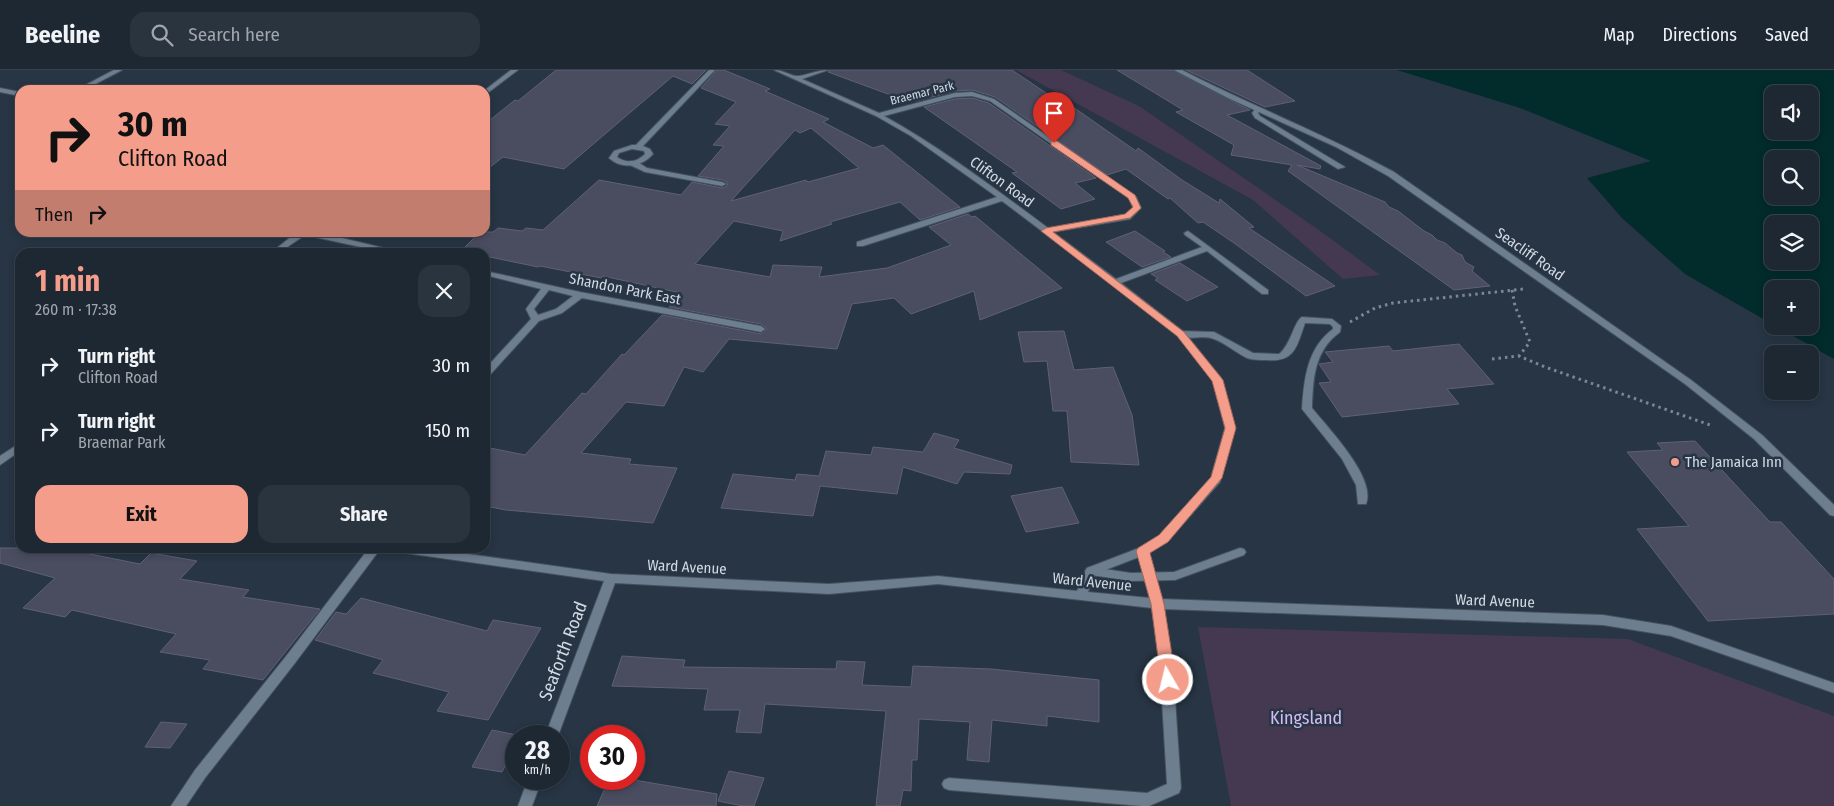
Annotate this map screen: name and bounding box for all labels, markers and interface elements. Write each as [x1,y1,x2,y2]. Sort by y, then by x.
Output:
search box [130,12,480,57]
text: Beeline [25,21,100,49]
icon: search [148,21,176,49]
text: Search here [188,23,280,46]
text: Map [1603,24,1635,46]
text: Directions [1663,24,1737,46]
text: Saved [1765,24,1809,46]
street label: Braemar Park [888,78,956,108]
map controls [1764,85,1819,400]
button: sound [1764,85,1819,140]
pin [1033,92,1075,143]
icon: arrive [1040,99,1068,127]
text: 30 m [118,103,188,145]
icon: right [35,105,100,170]
text: Clifton Road [118,145,228,172]
button: search [1764,150,1819,205]
street label: Clifton Road [966,153,1038,211]
icon: right [83,200,111,228]
text: Then [35,203,73,226]
button: layers [1764,215,1819,270]
street label: Seacliff Road [1492,224,1568,284]
text: 1 min [35,263,100,299]
button: close [418,265,470,317]
street label: Shandon Park East [568,269,683,309]
button: + [1764,280,1819,335]
text: 260 m · 17:38 [35,300,117,319]
text: Turn right [78,345,155,368]
button: − [1764,345,1819,400]
icon: right [35,352,63,380]
text: 30 m [432,354,470,377]
text: Clifton Road [78,368,158,387]
text: Turn right [78,410,155,433]
icon: right [35,417,63,445]
text: 150 m [425,419,470,442]
text: Braemar Park [78,433,166,452]
place label: The Jamaica Inn [1685,453,1782,471]
marker: The Jamaica Inn [1669,456,1681,468]
button: Exit [35,485,248,543]
button: Share [258,485,470,543]
street label: Ward Avenue [647,556,727,578]
street label: Ward Avenue [1051,569,1133,595]
street label: Ward Avenue [1455,591,1535,611]
street label: Seaforth Road [534,598,592,704]
position arrow [1141,653,1193,705]
park label: Kingsland [1270,707,1342,729]
speed limit sign: 30 [580,725,645,790]
text: 28 [525,736,550,766]
text: km/h [524,763,551,777]

